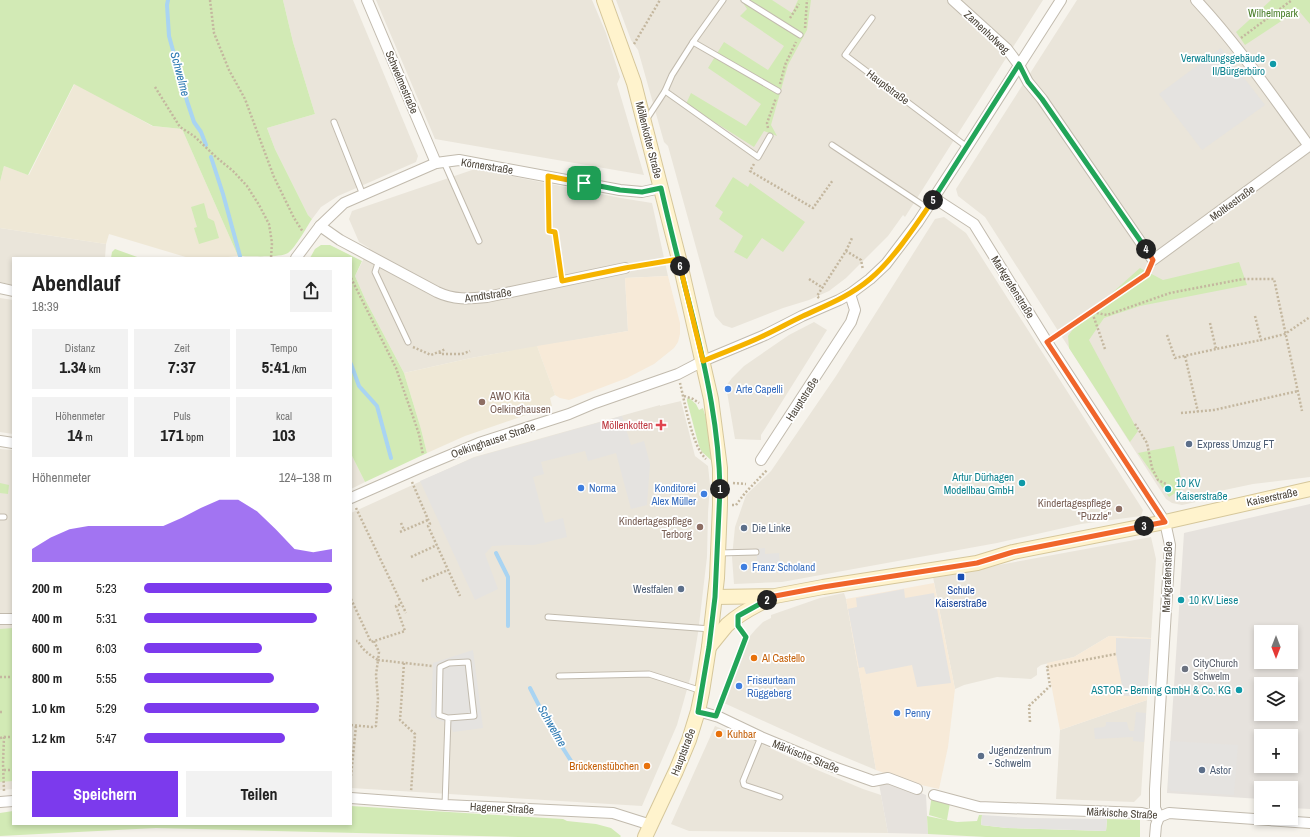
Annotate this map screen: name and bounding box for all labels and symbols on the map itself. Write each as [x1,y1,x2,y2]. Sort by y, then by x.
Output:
park label: Wilhelmpark [1248,6,1299,20]
street label: Zamenhofweg [961,7,1013,57]
street label: Schwelmestraße [382,48,422,116]
water label: Schwelme [166,50,194,98]
place label: Verwaltungsgebäude II/Bürgerbüro [1181,51,1265,78]
marker: Verwaltungsgebäude II/Bürgerbüro [1268,59,1278,69]
street label: Hauptstraße [864,66,912,108]
street label: Möllenkotter Straße [633,100,665,180]
street label: Körnerstraße [460,155,514,177]
pin [567,166,601,200]
street label: Moltkestraße [1207,182,1257,224]
pin: 5 [923,190,943,210]
pin: 4 [1136,239,1156,259]
street label: Markgrafenstraße [988,253,1038,321]
pin: 6 [670,256,690,276]
street label: Arndtstraße [463,285,512,305]
street label: Hauptstraße [783,374,821,424]
place label: Arte Capelli [735,382,783,396]
marker: Arte Capelli [723,384,733,394]
place label: AWO Kita Oelkinghausen [489,389,551,416]
marker: AWO Kita Oelkinghausen [477,397,487,407]
place label: Möllenkotten [602,418,653,432]
street label: Oelkinghauser Straße [449,419,537,461]
marker: Möllenkotten [656,420,666,430]
place label: Express Umzug FT [1197,437,1275,451]
marker: Express Umzug FT [1184,439,1194,449]
place label: Artur Dürhagen Modellbau GmbH [944,470,1014,497]
place label: 10 KV Kaiserstraße [1176,476,1228,503]
marker: Artur Dürhagen Modellbau GmbH [1017,478,1027,488]
pin: 1 [710,479,730,499]
place label: Norma [589,481,616,495]
place label: Konditorei Alex Müller [650,481,696,508]
marker: Norma [576,483,586,493]
marker: 10 KV Kaiserstraße [1163,484,1173,494]
street label: Kaiserstraße [1245,485,1299,509]
marker: Konditorei Alex Müller [699,489,709,499]
place label: Kindertagespflege "Puzzle" [1038,496,1111,523]
marker: Kindertagespflege "Puzzle" [1114,504,1124,514]
place label: Kindertagespflege Terborg [619,514,692,541]
pin: 3 [1134,516,1154,536]
place label: Die Linke [752,521,791,535]
marker: Kindertagespflege Terborg [695,522,705,532]
marker: Die Linke [739,523,749,533]
street label: Markgrafenstraße [1159,541,1175,613]
place label: Franz Scholand [752,560,815,574]
marker: Franz Scholand [739,562,749,572]
marker: Schule Kaiserstraße [956,572,966,582]
place label: Westfalen [633,582,673,596]
place label: Schule Kaiserstraße [935,583,987,610]
marker: Westfalen [676,584,686,594]
pin: 2 [757,590,777,610]
place label: 10 KV Liese [1189,593,1238,607]
marker: 10 KV Liese [1176,595,1186,605]
north arrow [1254,625,1298,669]
place label: Al Castello [761,651,805,665]
marker: Al Castello [749,653,759,663]
place label: CityChurch Schwelm [1193,656,1238,683]
marker: CityChurch Schwelm [1180,664,1190,674]
place label: Friseurteam Rüggeberg [747,673,796,700]
marker: Friseurteam Rüggeberg [734,681,744,691]
place label: ASTOR - Berning GmbH & Co. KG [1090,683,1231,697]
marker: ASTOR - Berning GmbH & Co. KG [1234,685,1244,695]
water label: Schwelme [534,702,571,750]
place label: Penny [905,706,931,720]
marker: Penny [892,708,902,718]
street label: Hauptstraße [668,726,698,778]
place label: Kuhbar [727,727,756,741]
marker: Kuhbar [714,729,724,739]
street label: Märkische Straße [770,736,842,776]
place label: Jugendzentrum - Schwelm [989,743,1051,770]
marker: Jugendzentrum - Schwelm [976,751,986,761]
place label: Brückenstübchen [569,759,639,773]
marker: Brückenstübchen [642,761,652,771]
place label: Astor [1209,763,1231,777]
marker: Astor [1197,765,1207,775]
street label: Hagener Straße [470,799,534,817]
street label: Märkische Straße [1086,804,1158,822]

